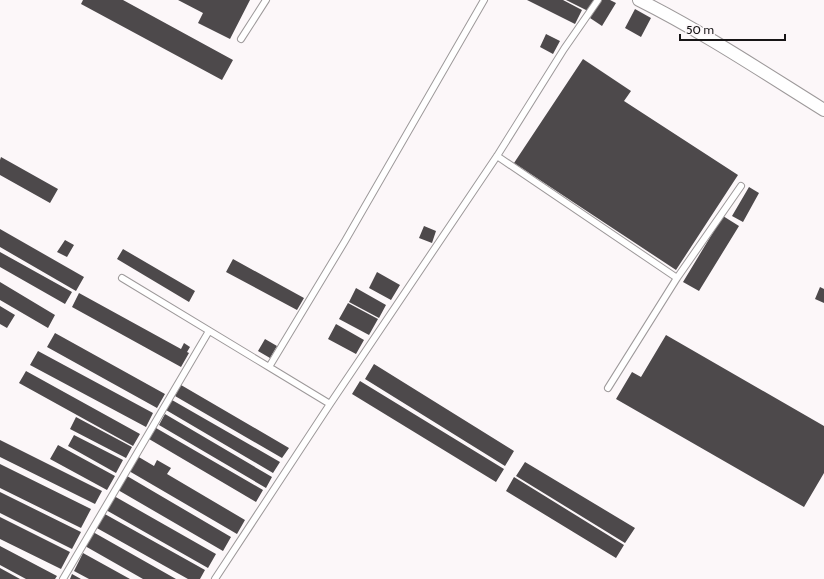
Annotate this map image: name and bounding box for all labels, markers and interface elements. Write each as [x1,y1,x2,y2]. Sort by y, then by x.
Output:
scale bar [680,16,785,42]
text: 50 m [686,22,714,37]

